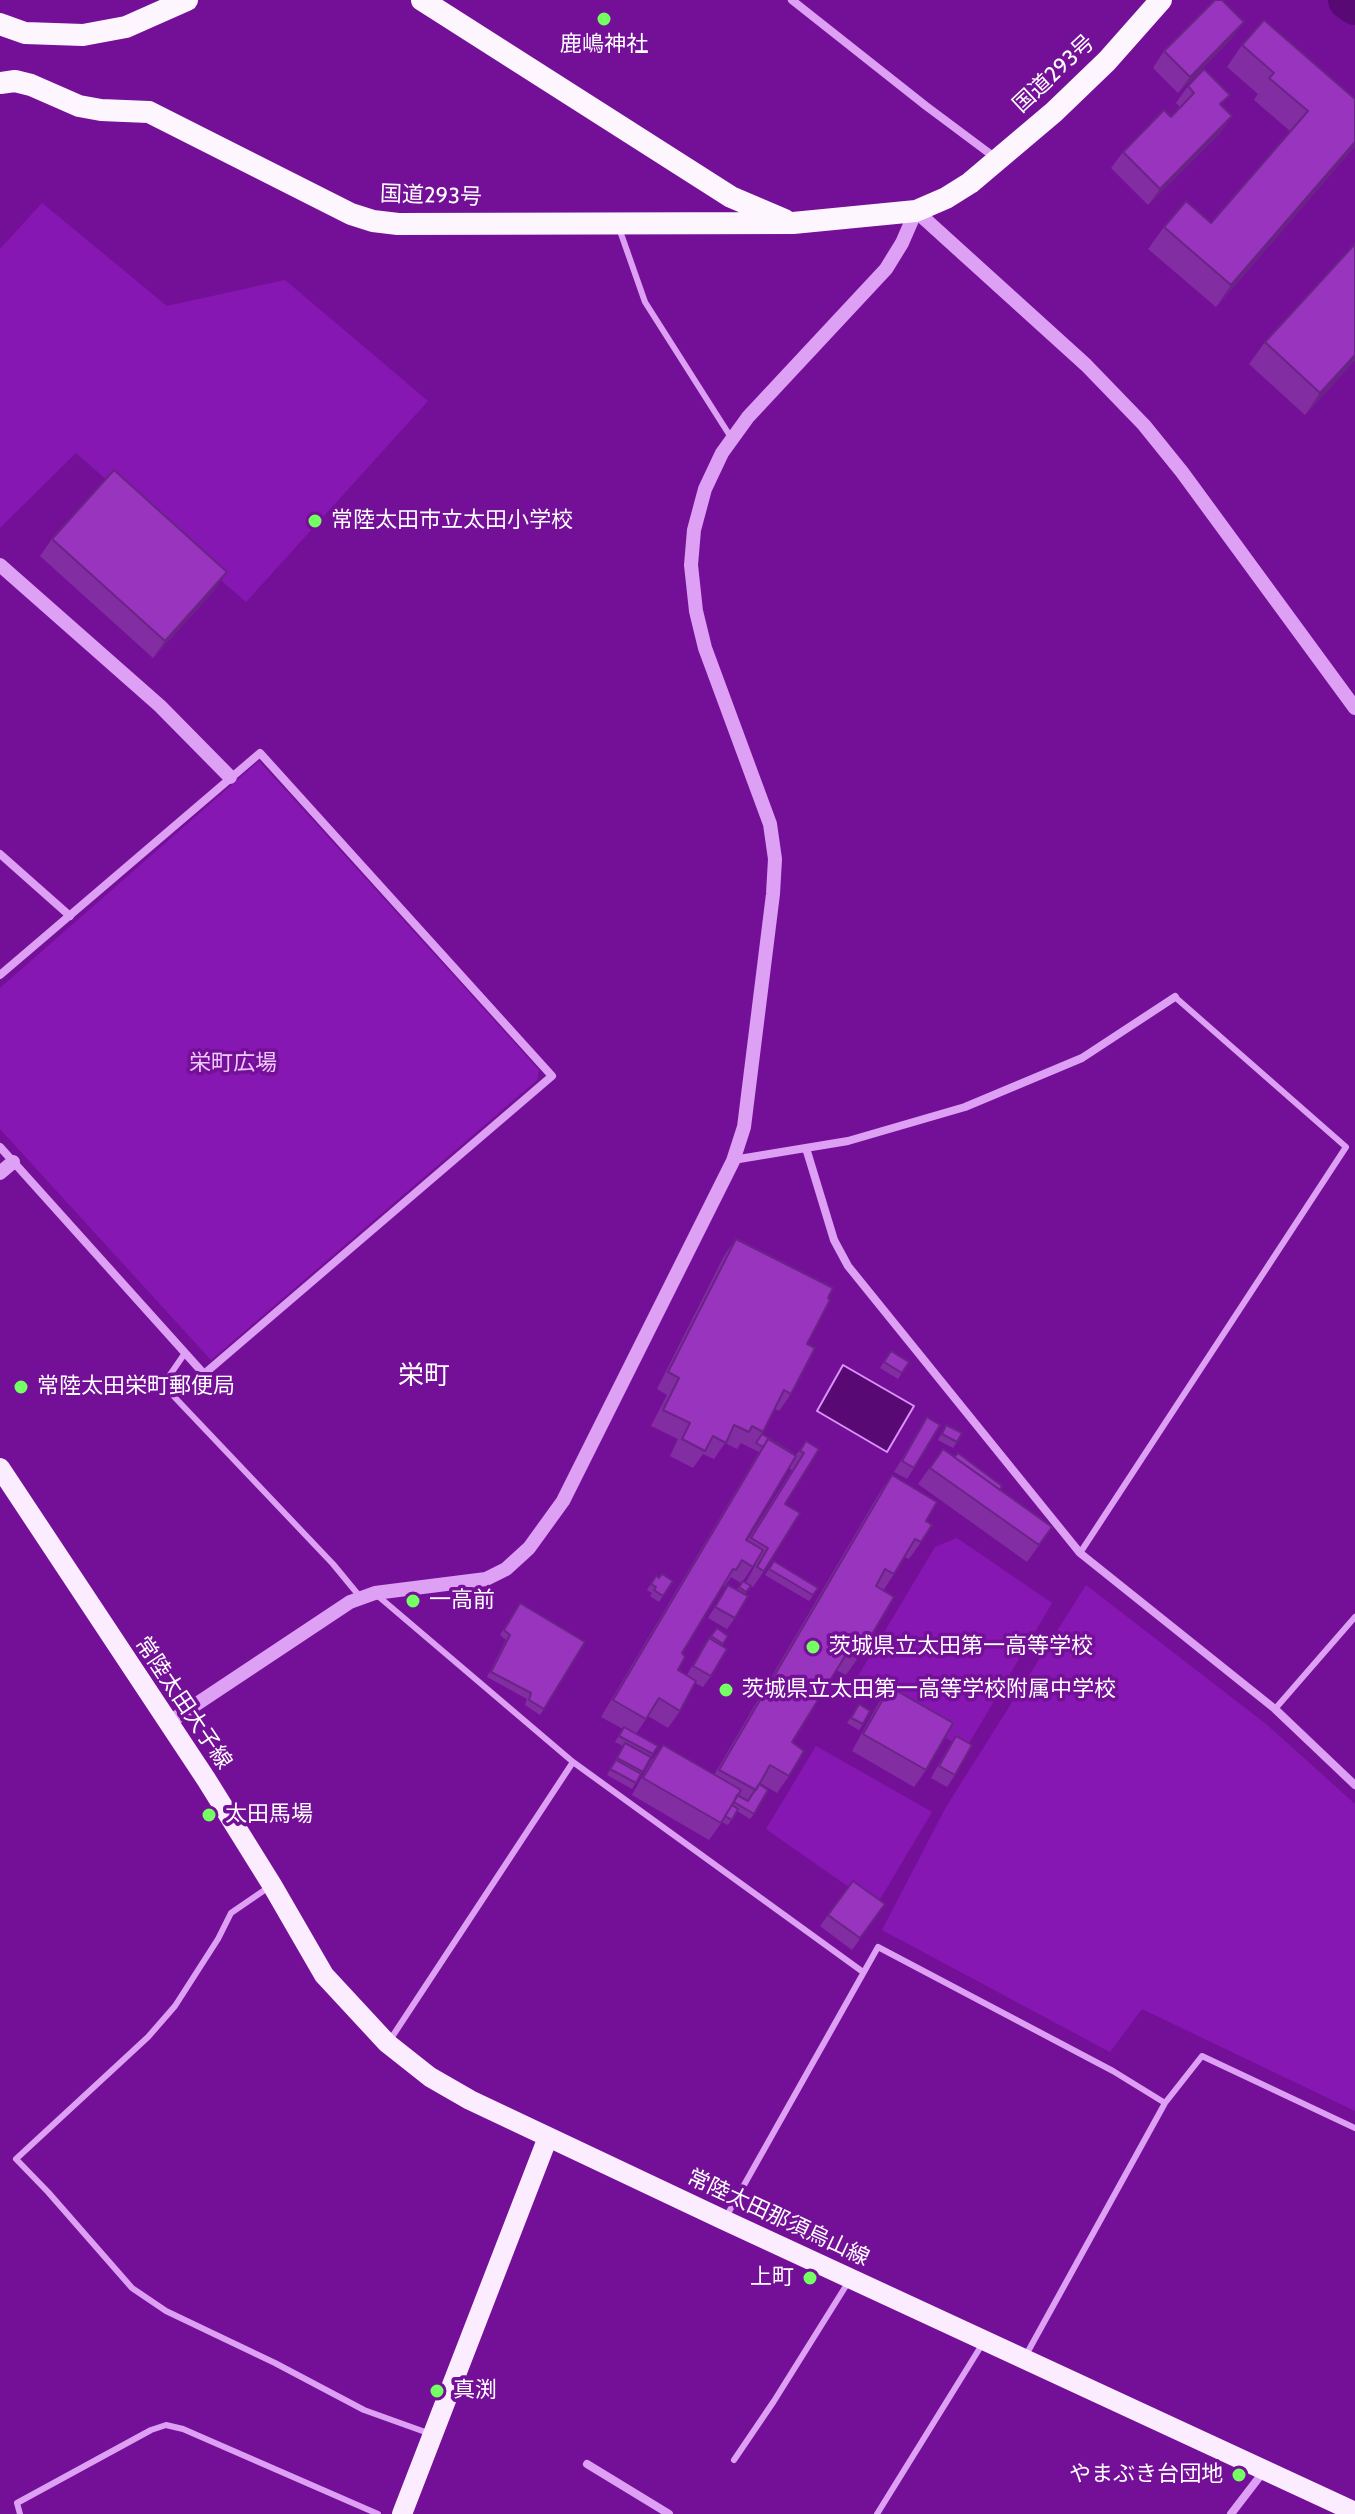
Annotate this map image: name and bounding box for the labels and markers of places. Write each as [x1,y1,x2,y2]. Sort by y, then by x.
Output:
marker: 鹿嶋神社 [595,10,613,28]
place label: 鹿嶋神社 [560,32,648,58]
place label: 常陸太田市立太田小学校 [331,508,573,534]
marker: 常陸太田市立太田小学校 [306,512,324,530]
place label: 常陸太田栄町郵便局 [37,1374,235,1400]
marker: 常陸太田栄町郵便局 [12,1378,30,1396]
place label: 一高前 [429,1588,495,1614]
marker: 一高前 [404,1592,422,1610]
place label: 茨城県立太田第一高等学校 [829,1634,1093,1660]
marker: 茨城県立太田第一高等学校 [804,1638,822,1656]
place label: 茨城県立太田第一高等学校附属中学校 [742,1677,1116,1703]
marker: 茨城県立太田第一高等学校附属中学校 [717,1681,735,1699]
place label: 太田馬場 [225,1802,313,1828]
marker: 太田馬場 [200,1806,218,1824]
place label: 上町 [750,2265,794,2291]
marker: 上町 [801,2269,819,2287]
place label: 真渕 [453,2378,497,2404]
marker: 真渕 [428,2382,446,2400]
place label: やまぶき台団地 [1069,2462,1223,2488]
marker: やまぶき台団地 [1230,2466,1248,2484]

